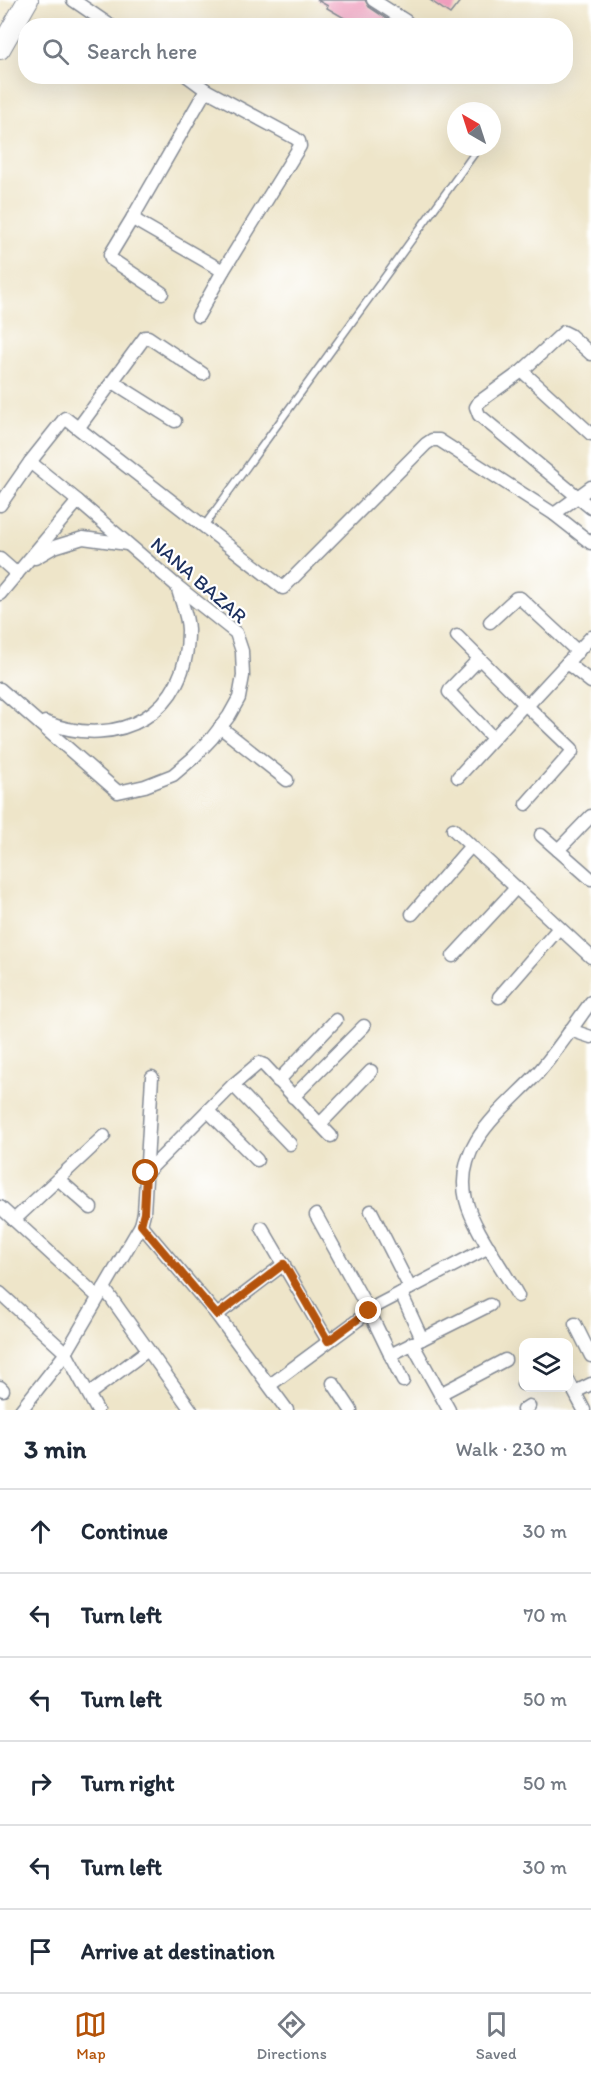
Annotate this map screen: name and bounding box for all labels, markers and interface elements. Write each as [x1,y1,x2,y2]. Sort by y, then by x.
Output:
search box [18,18,573,84]
icon: search [39,35,72,68]
text: Search here [87,38,197,65]
north arrow [447,102,501,156]
street label: NANA BAZAR [146,532,252,629]
route start [132,1159,158,1185]
route end [355,1297,381,1323]
map controls [519,1338,573,1392]
button: layers [519,1338,573,1392]
text: 3 min [24,1433,86,1465]
text: Walk · 230 m [455,1437,567,1461]
icon: ahead [24,1515,57,1548]
text: Continue [81,1518,168,1545]
text: 30 m [522,1519,567,1543]
icon: left [24,1599,57,1632]
text: Turn left [81,1602,162,1629]
text: 70 m [523,1603,567,1627]
icon: left [24,1683,57,1716]
text: Turn left [81,1686,162,1713]
text: 50 m [523,1687,567,1711]
icon: right [24,1767,57,1800]
text: Turn right [81,1770,175,1797]
text: 50 m [523,1771,567,1795]
icon: left [24,1851,57,1884]
text: Turn left [81,1854,162,1881]
text: 30 m [522,1855,567,1879]
icon: arrive [24,1935,57,1968]
text: Arrive at destination [81,1938,275,1965]
tab: Map [74,2008,107,2063]
tab: Directions [256,2008,327,2063]
tab: Saved [476,2008,517,2063]

